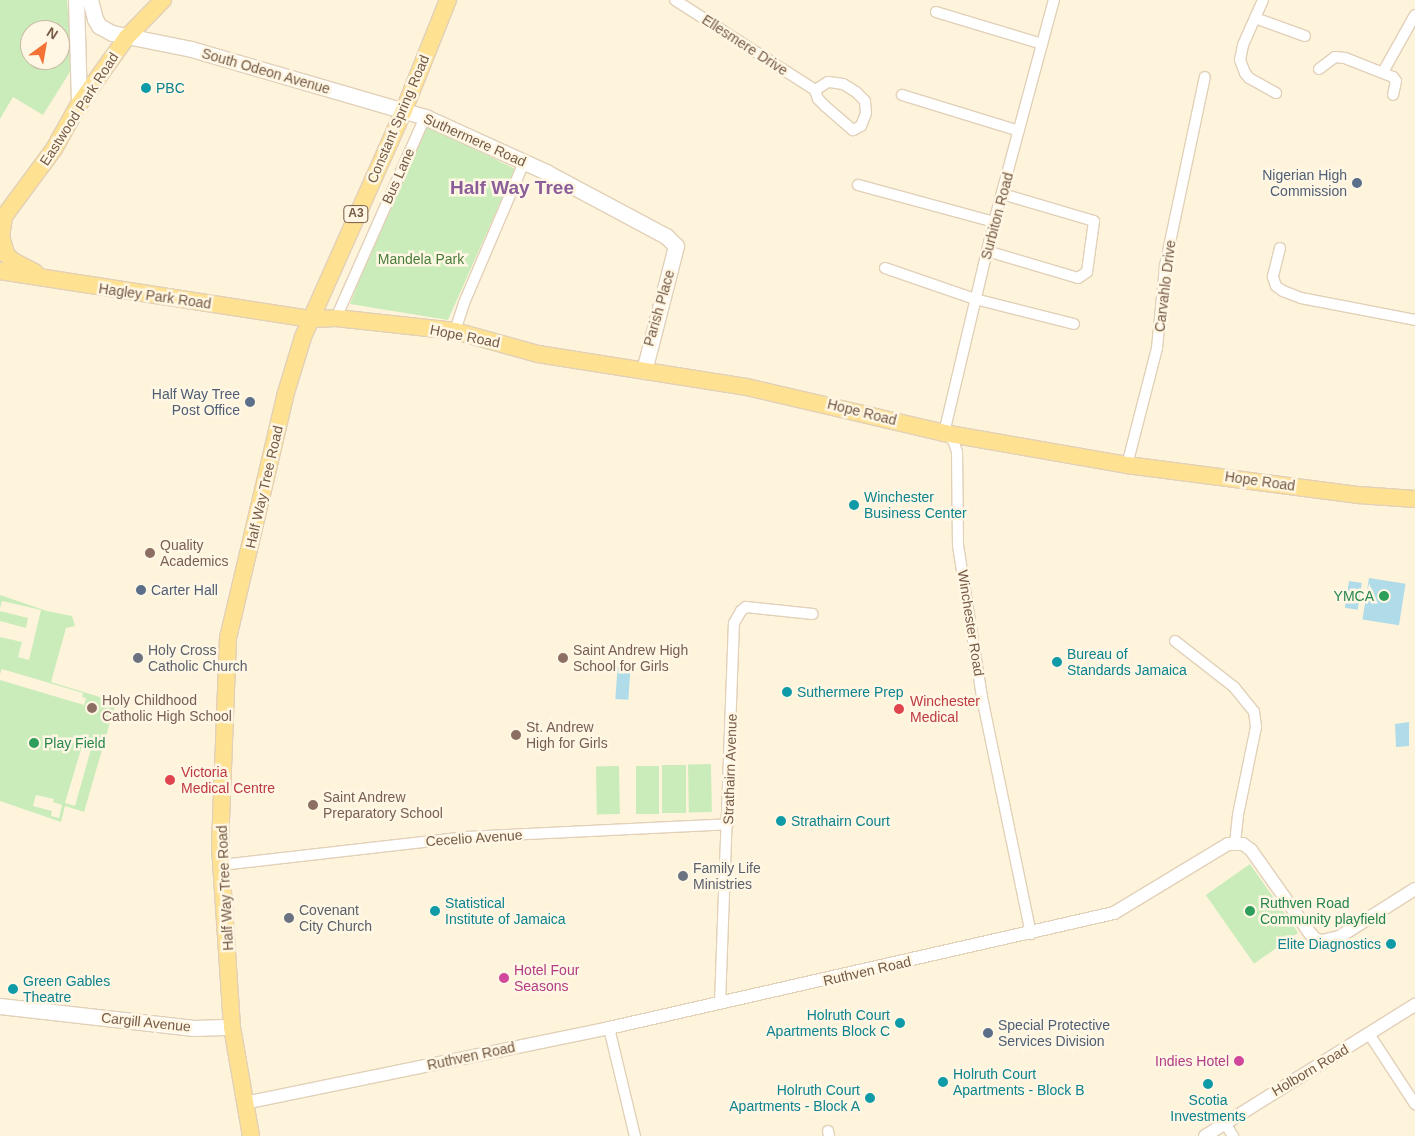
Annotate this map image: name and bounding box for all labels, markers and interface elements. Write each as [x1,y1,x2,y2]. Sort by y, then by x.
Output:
street label: Ellesmere Drive [699,11,791,79]
north arrow [20,20,70,70]
text: N [44,24,61,43]
street label: South Odeon Avenue [199,45,333,97]
street label: Eastwood Park Road [36,49,122,169]
street label: Constant Spring Road [363,52,433,186]
place label: PBC [156,80,185,96]
marker: PBC [140,82,152,94]
street label: Suthermere Road [421,110,529,170]
street label: Bus Lane [378,146,418,206]
place label: Nigerian High Commission [1262,167,1347,200]
street label: Surbiton Road [977,171,1017,261]
district label: Half Way Tree [450,177,574,199]
marker: Nigerian High Commission [1351,177,1363,189]
road number: A3 [342,204,370,223]
street label: Carvahlo Drive [1151,239,1179,333]
park label: Mandela Park [378,251,464,267]
street label: Parish Place [640,268,678,348]
street label: Hagley Park Road [98,280,212,312]
street label: Hope Road [429,321,501,351]
place label: Half Way Tree Post Office [152,386,240,418]
street label: Hope Road [826,395,898,429]
marker: Half Way Tree Post Office [244,396,256,408]
street label: Half Way Tree Road [242,424,286,550]
street label: Hope Road [1224,468,1296,494]
place label: Winchester Business Center [864,489,967,522]
marker: Winchester Business Center [848,499,860,511]
place label: Quality Academics [160,537,228,570]
marker: Quality Academics [144,547,156,559]
street label: Winchester Road [954,569,988,677]
place label: Carter Hall [151,582,218,598]
marker: Carter Hall [135,584,147,596]
place label: YMCA [1334,588,1374,604]
marker: YMCA [1378,590,1390,602]
place label: Holy Cross Catholic Church [148,642,248,674]
place label: Saint Andrew High School for Girls [573,642,689,674]
place label: Bureau of Standards Jamaica [1067,646,1187,679]
marker: Holy Cross Catholic Church [132,652,144,664]
marker: Saint Andrew High School for Girls [557,652,569,664]
marker: Bureau of Standards Jamaica [1051,656,1063,668]
place label: Suthermere Prep [797,684,904,700]
marker: Suthermere Prep [781,686,793,698]
place label: Holy Childhood Catholic High School [102,692,232,724]
place label: Winchester Medical [910,693,980,726]
marker: Holy Childhood Catholic High School [86,702,98,714]
marker: Winchester Medical [892,702,906,716]
street label: Strathairn Avenue [720,713,740,825]
place label: St. Andrew High for Girls [526,719,608,752]
marker: St. Andrew High for Girls [510,729,522,741]
place label: Play Field [44,735,105,751]
marker: Play Field [28,737,40,749]
place label: Victoria Medical Centre [181,764,275,796]
marker: Victoria Medical Centre [163,773,177,787]
place label: Saint Andrew Preparatory School [323,789,443,822]
marker: Saint Andrew Preparatory School [307,799,319,811]
place label: Strathairn Court [791,813,890,829]
marker: Strathairn Court [775,815,787,827]
street label: Half Way Tree Road [213,825,237,951]
street label: Cecelio Avenue [425,826,523,850]
place label: Family Life Ministries [693,860,761,892]
marker: Family Life Ministries [677,870,689,882]
place label: Statistical Institute of Jamaica [445,895,566,928]
place label: Ruthven Road Community playfield [1260,895,1386,928]
place label: Covenant City Church [299,902,372,934]
marker: Statistical Institute of Jamaica [429,905,441,917]
marker: Ruthven Road Community playfield [1244,905,1256,917]
marker: Covenant City Church [283,912,295,924]
place label: Elite Diagnostics [1278,936,1381,952]
marker: Elite Diagnostics [1385,938,1397,950]
street label: Ruthven Road [822,953,912,989]
place label: Hotel Four Seasons [514,962,579,994]
marker: Hotel Four Seasons [498,972,510,984]
place label: Green Gables Theatre [23,973,110,1006]
marker: Green Gables Theatre [7,983,19,995]
place label: Holruth Court Apartments Block C [766,1007,890,1040]
street label: Cargill Avenue [100,1009,192,1035]
marker: Holruth Court Apartments Block C [894,1017,906,1029]
place label: Special Protective Services Division [998,1017,1110,1050]
marker: Special Protective Services Division [982,1027,994,1039]
street label: Ruthven Road [425,1038,517,1074]
street label: Holborn Road [1269,1041,1351,1099]
place label: Indies Hotel [1155,1053,1229,1069]
marker: Indies Hotel [1233,1055,1245,1067]
place label: Holruth Court Apartments - Block B [953,1066,1084,1098]
marker: Holruth Court Apartments - Block B [937,1076,949,1088]
marker: Scotia Investments [1202,1078,1214,1090]
place label: Holruth Court Apartments - Block A [729,1082,860,1114]
marker: Holruth Court Apartments - Block A [864,1092,876,1104]
place label: Scotia Investments [1170,1092,1246,1124]

